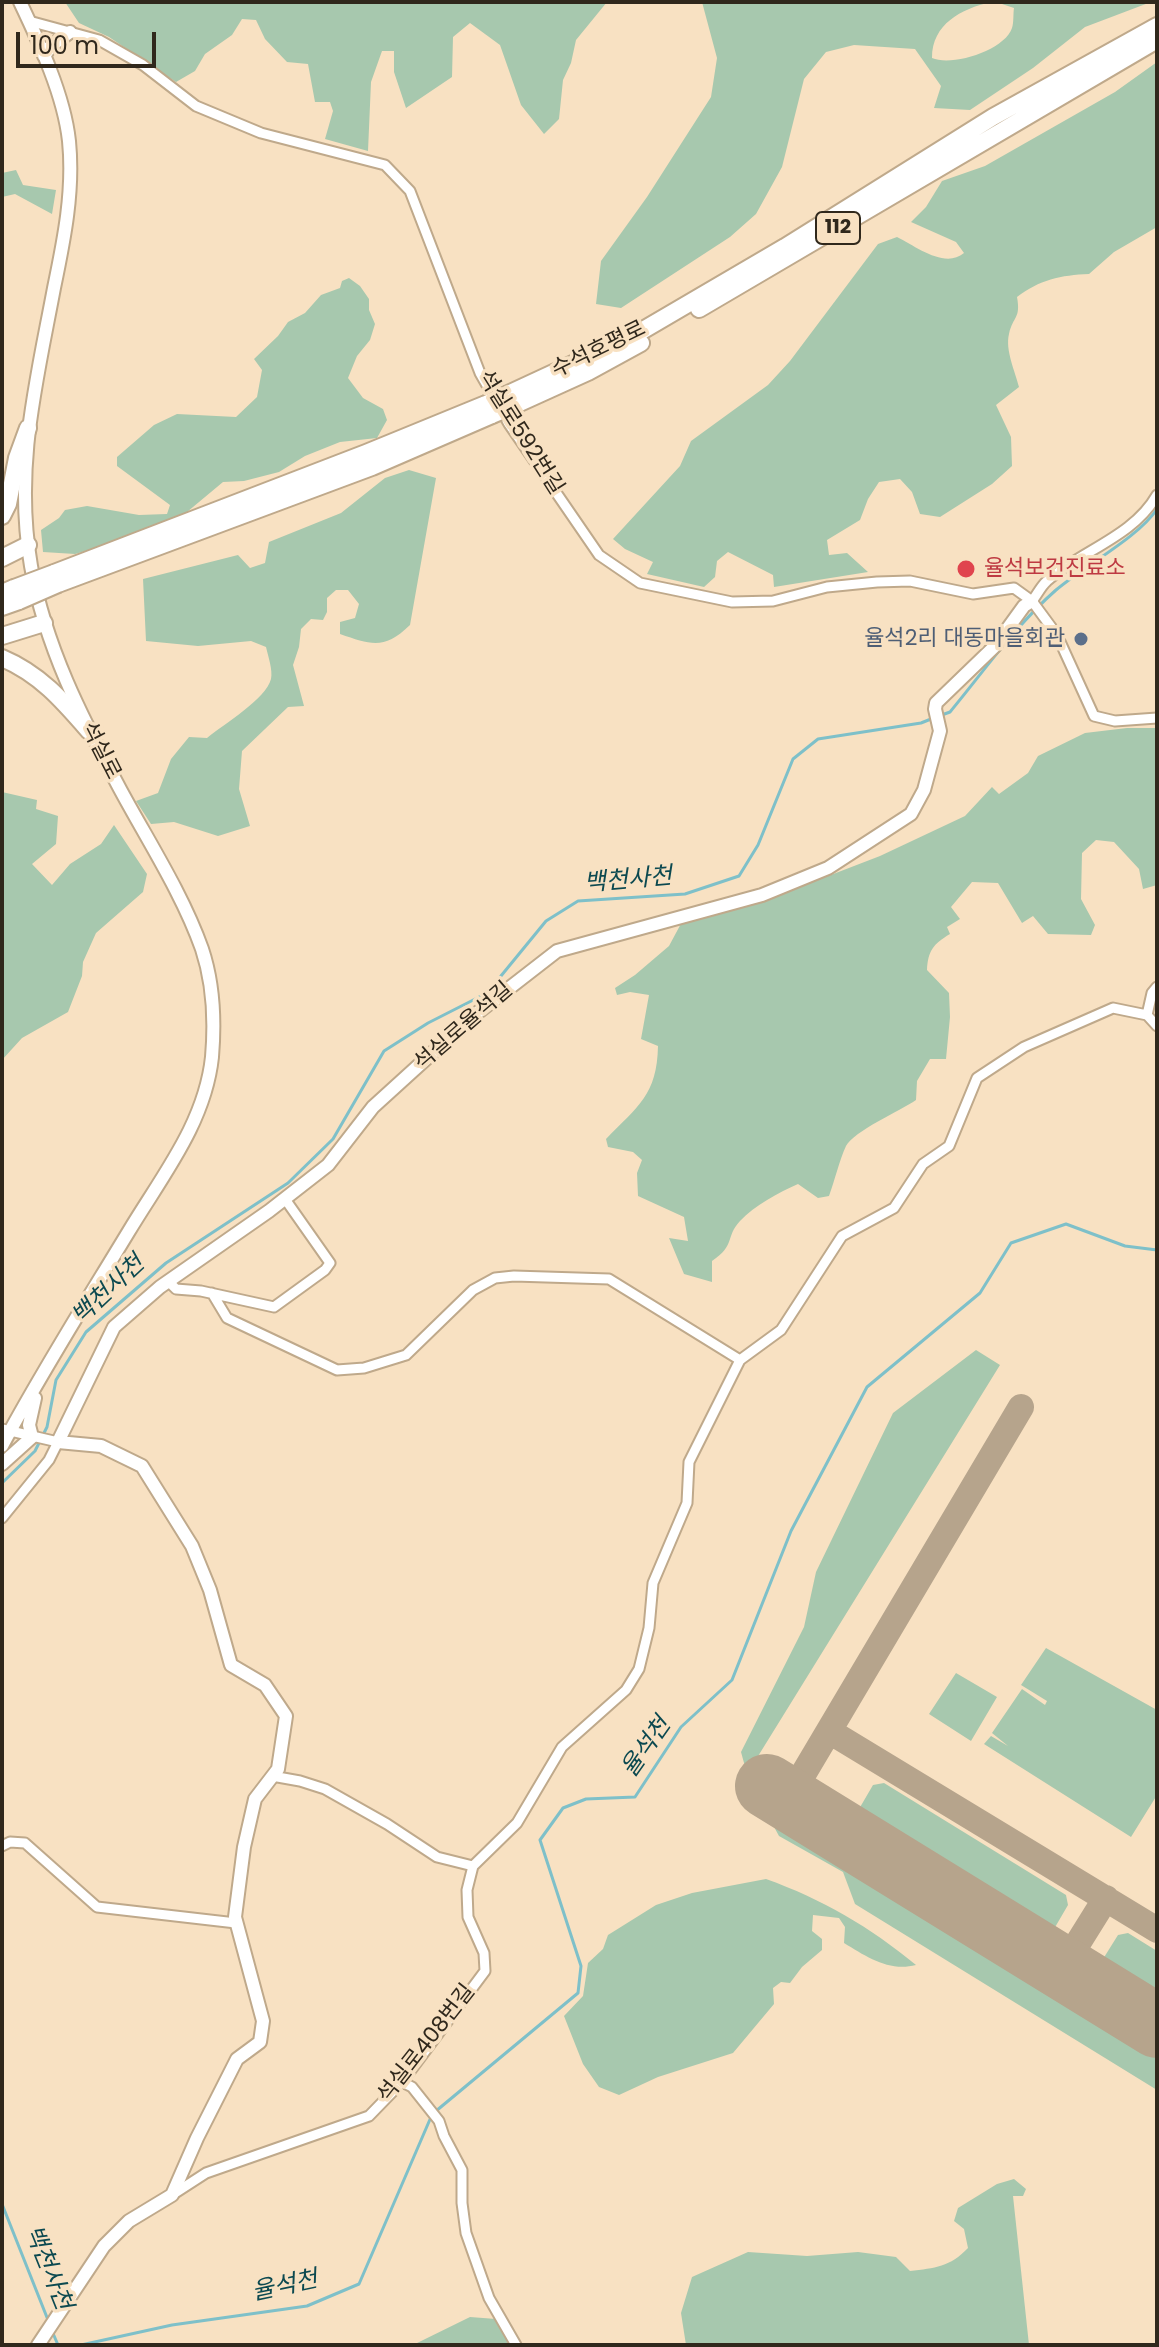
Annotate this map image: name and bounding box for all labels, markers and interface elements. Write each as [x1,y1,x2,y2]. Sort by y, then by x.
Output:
scale bar [20,16,160,66]
text: 100 m [30,29,99,62]
road number: 112 [816,212,860,244]
street label: 수석호평로 [548,316,650,384]
street label: 석실로592번길 [471,366,569,500]
place label: 율석보건진료소 [984,556,1126,582]
marker: 율석보건진료소 [955,558,977,580]
place label: 율석2리 대동마을회관 [864,626,1065,652]
marker: 율석2리 대동마을회관 [1072,630,1090,648]
street label: 석실로 [74,718,126,784]
water label: 백천사천 [583,863,673,899]
street label: 석실로율석길 [410,977,518,1077]
water label: 백천사천 [67,1250,151,1332]
water label: 율석천 [616,1713,678,1783]
street label: 석실로408번길 [373,1980,481,2108]
water label: 백천사천 [17,2222,77,2314]
water label: 율석천 [250,2266,320,2308]

